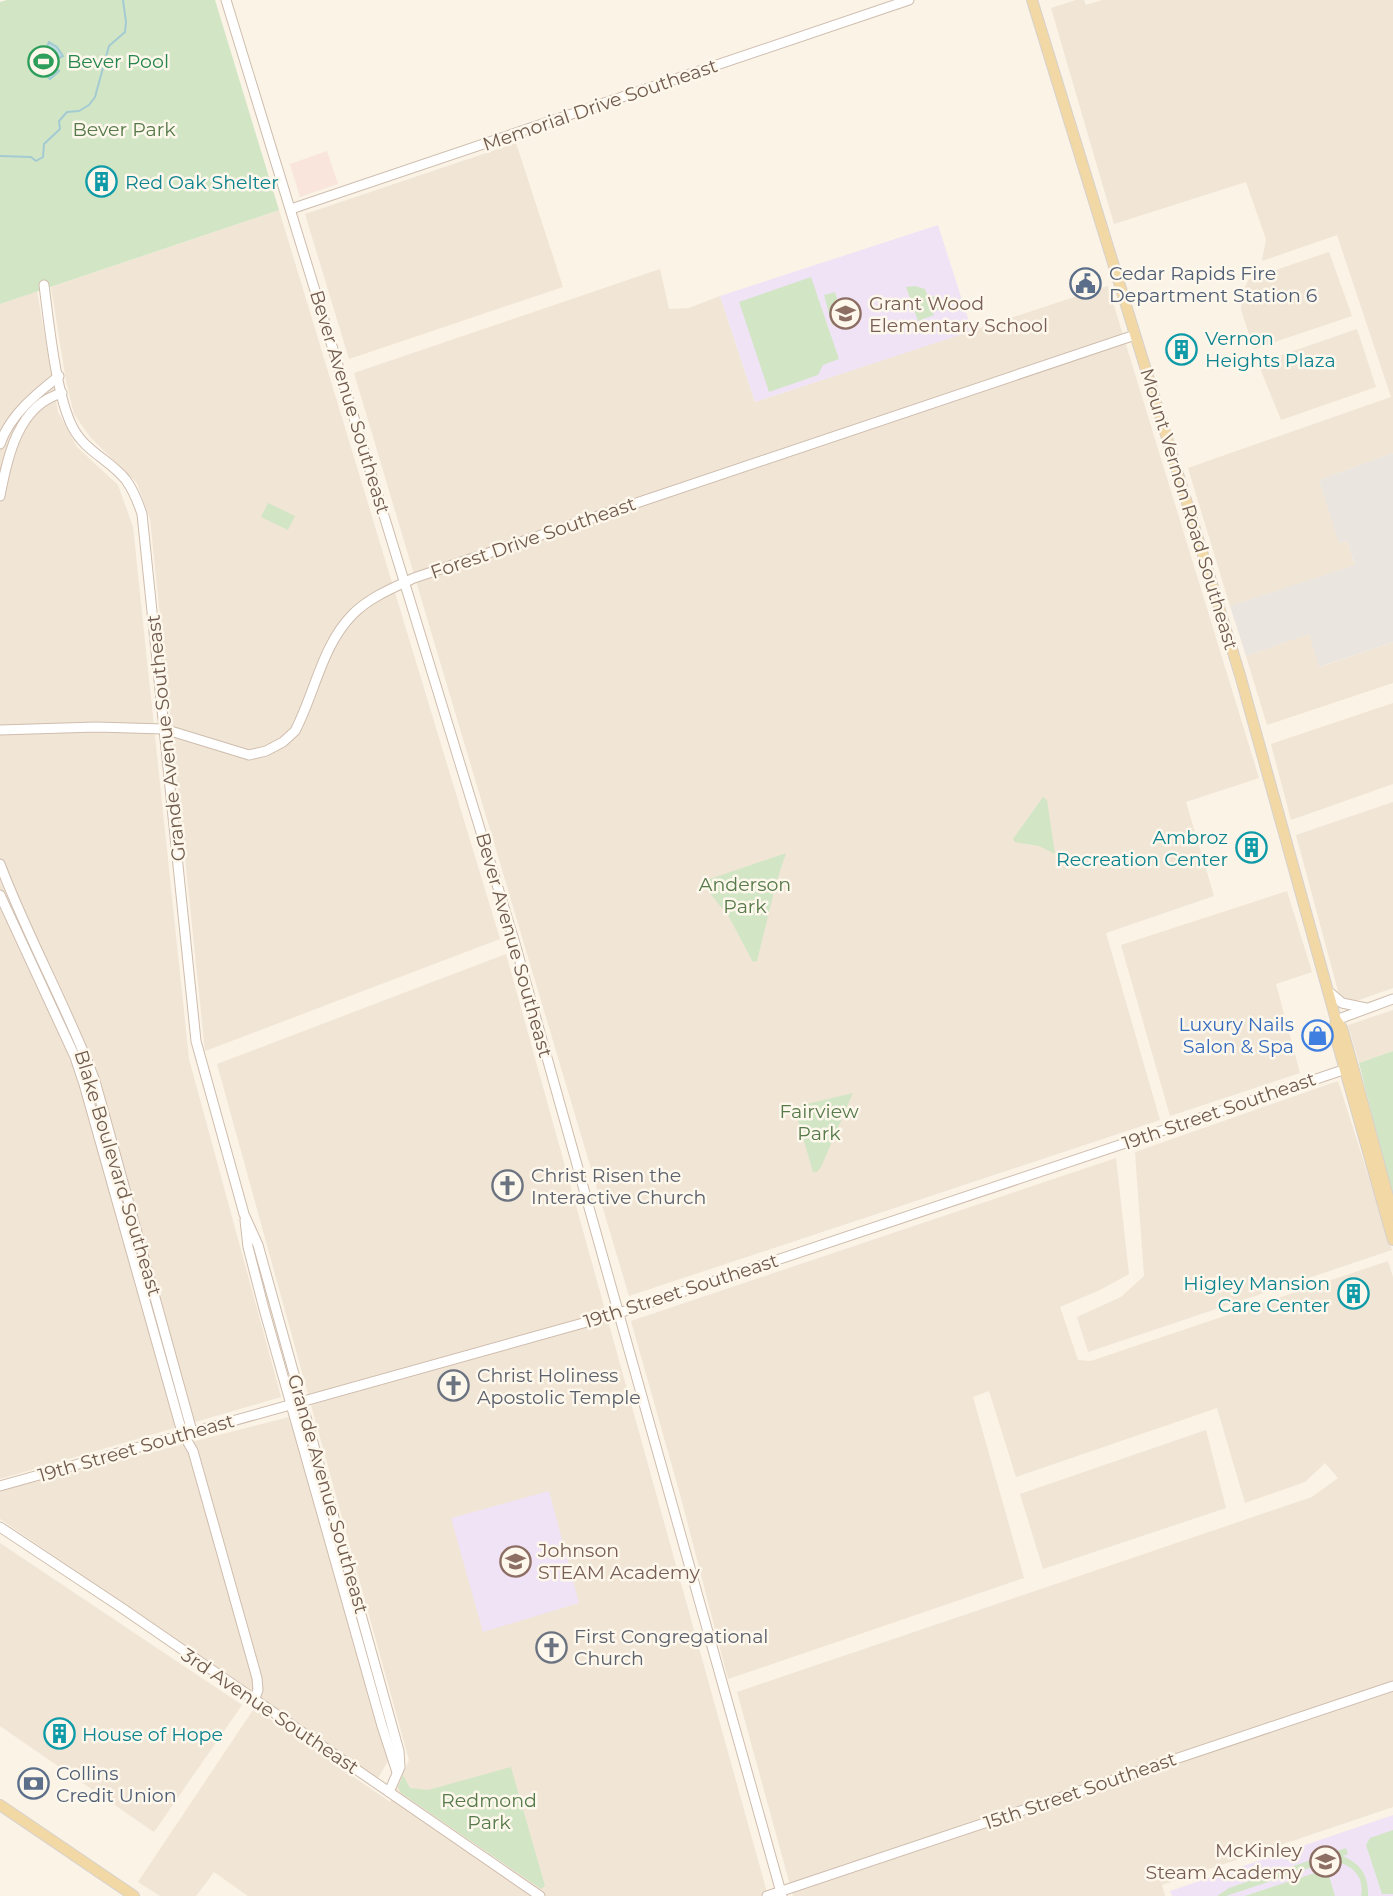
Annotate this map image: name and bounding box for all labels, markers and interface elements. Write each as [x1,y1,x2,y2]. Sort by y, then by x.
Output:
sports icon: Bever Pool [27,44,61,78]
place label: Bever Pool [67,50,169,73]
street label: Memorial Drive Southeast [480,54,721,156]
park label: Bever Park [72,118,176,141]
building icon: Red Oak Shelter [85,165,119,199]
place label: Red Oak Shelter [125,171,279,194]
place label: Cedar Rapids Fire Department Station 6 [1109,262,1317,307]
public building icon: Cedar Rapids Fire Department Station 6 [1069,267,1103,301]
street label: Bever Avenue Southeast [305,287,395,517]
place label: Grant Wood Elementary School [869,292,1048,337]
school or university icon: Grant Wood Elementary School [829,297,863,331]
place label: Vernon Heights Plaza [1205,327,1336,372]
building icon: Vernon Heights Plaza [1165,332,1199,366]
street label: Mount Vernon Road Southeast [1135,366,1243,653]
street label: Forest Drive Southeast [427,492,639,584]
street label: Grande Avenue Southeast [142,613,190,862]
place label: Ambroz Recreation Center [1056,826,1228,871]
street label: Bever Avenue Southeast [471,830,557,1060]
building icon: Ambroz Recreation Center [1234,831,1268,865]
park label: Anderson Park [699,873,791,918]
place label: Luxury Nails Salon & Spa [1179,1013,1294,1058]
shop icon: Luxury Nails Salon & Spa [1300,1018,1334,1052]
street label: Blake Boulevard Southeast [70,1047,167,1299]
street label: 19th Street Southeast [1119,1067,1319,1155]
park label: Fairview Park [779,1100,859,1145]
place label: Christ Risen the Interactive Church [531,1164,706,1209]
church icon: Christ Risen the Interactive Church [491,1169,525,1203]
street label: 19th Street Southeast [581,1249,781,1333]
place label: Higley Mansion Care Center [1183,1272,1330,1317]
building icon: Higley Mansion Care Center [1336,1277,1370,1311]
place label: Christ Holiness Apostolic Temple [477,1364,641,1409]
church icon: Christ Holiness Apostolic Temple [437,1369,471,1403]
street label: Grande Avenue Southeast [283,1372,373,1617]
street label: 19th Street Southeast [35,1409,237,1487]
place label: Johnson STEAM Academy [537,1539,700,1584]
school or university icon: Johnson STEAM Academy [498,1544,532,1578]
place label: First Congregational Church [574,1625,768,1670]
church icon: First Congregational Church [534,1630,568,1664]
street label: 3rd Avenue Southeast [177,1643,363,1779]
building icon: House of Hope [42,1717,76,1751]
place label: House of Hope [82,1723,223,1746]
street label: 15th Street Southeast [981,1747,1179,1835]
place label: Collins Credit Union [56,1762,177,1807]
bank icon: Collins Credit Union [16,1767,50,1801]
park label: Redmond Park [441,1789,537,1834]
place label: McKinley Steam Academy [1146,1839,1303,1884]
school or university icon: McKinley Steam Academy [1308,1844,1342,1878]

